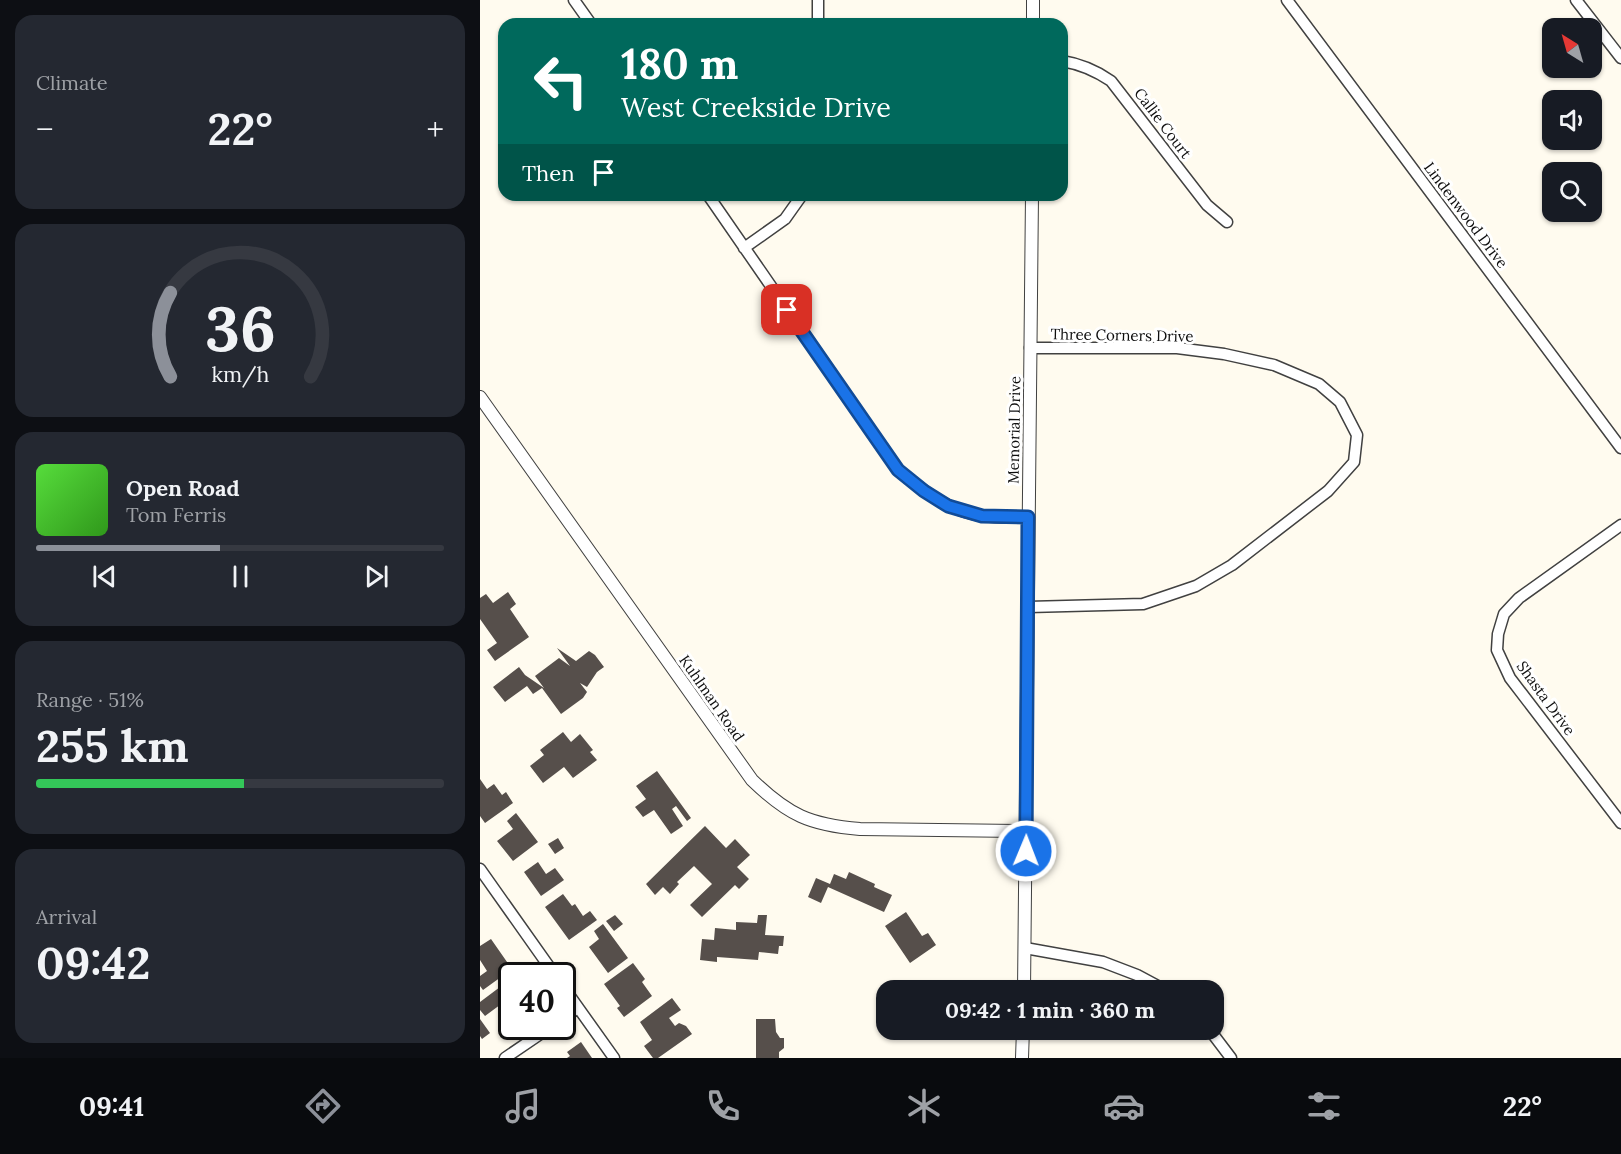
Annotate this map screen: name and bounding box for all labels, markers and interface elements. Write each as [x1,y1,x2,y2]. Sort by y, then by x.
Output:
north arrow [1542,18,1602,78]
map controls [1542,18,1602,222]
text: 180 m [621,37,738,91]
icon: left [522,42,600,120]
text: Climate [36,70,108,95]
street label: Callie Court [1130,84,1196,162]
text: West Creekside Drive [621,90,891,124]
button: sound [1542,90,1602,150]
text: 22° [207,100,273,157]
text: − [36,108,54,150]
text: + [426,108,444,150]
icon: arrive [587,156,620,189]
street label: Lindenwood Drive [1420,158,1512,272]
text: Then [522,159,575,187]
button: search [1542,162,1602,222]
pin [761,284,812,335]
text: 36 [205,289,275,369]
icon: arrive [770,293,803,326]
street label: Three Corners Drive [1050,324,1194,346]
text: km/h [211,361,269,389]
street label: Memorial Drive [1004,376,1024,484]
text: Open Road [126,474,240,502]
text: Tom Ferris [126,502,226,527]
icon: previous [88,560,121,593]
icon: pause [224,560,257,593]
icon: next [360,560,393,593]
street label: Kuhlman Road [675,651,749,745]
street label: Shasta Drive [1513,657,1579,739]
text: Range · 51% [36,687,144,712]
text: 255 km [36,717,189,774]
position arrow [994,819,1058,883]
text: Arrival [36,904,97,929]
text: 09:42 [36,934,150,991]
speed limit sign: 40 [498,962,576,1040]
text: 09:42 · 1 min · 360 m [945,996,1155,1024]
icon: directions [302,1085,344,1127]
icon: music [502,1085,544,1127]
icon: phone [702,1085,744,1127]
icon: climate [903,1085,945,1127]
icon: car [1103,1085,1145,1127]
icon: filters [1303,1085,1345,1127]
text: 09:41 [79,1089,144,1123]
text: 22° [1503,1089,1542,1123]

